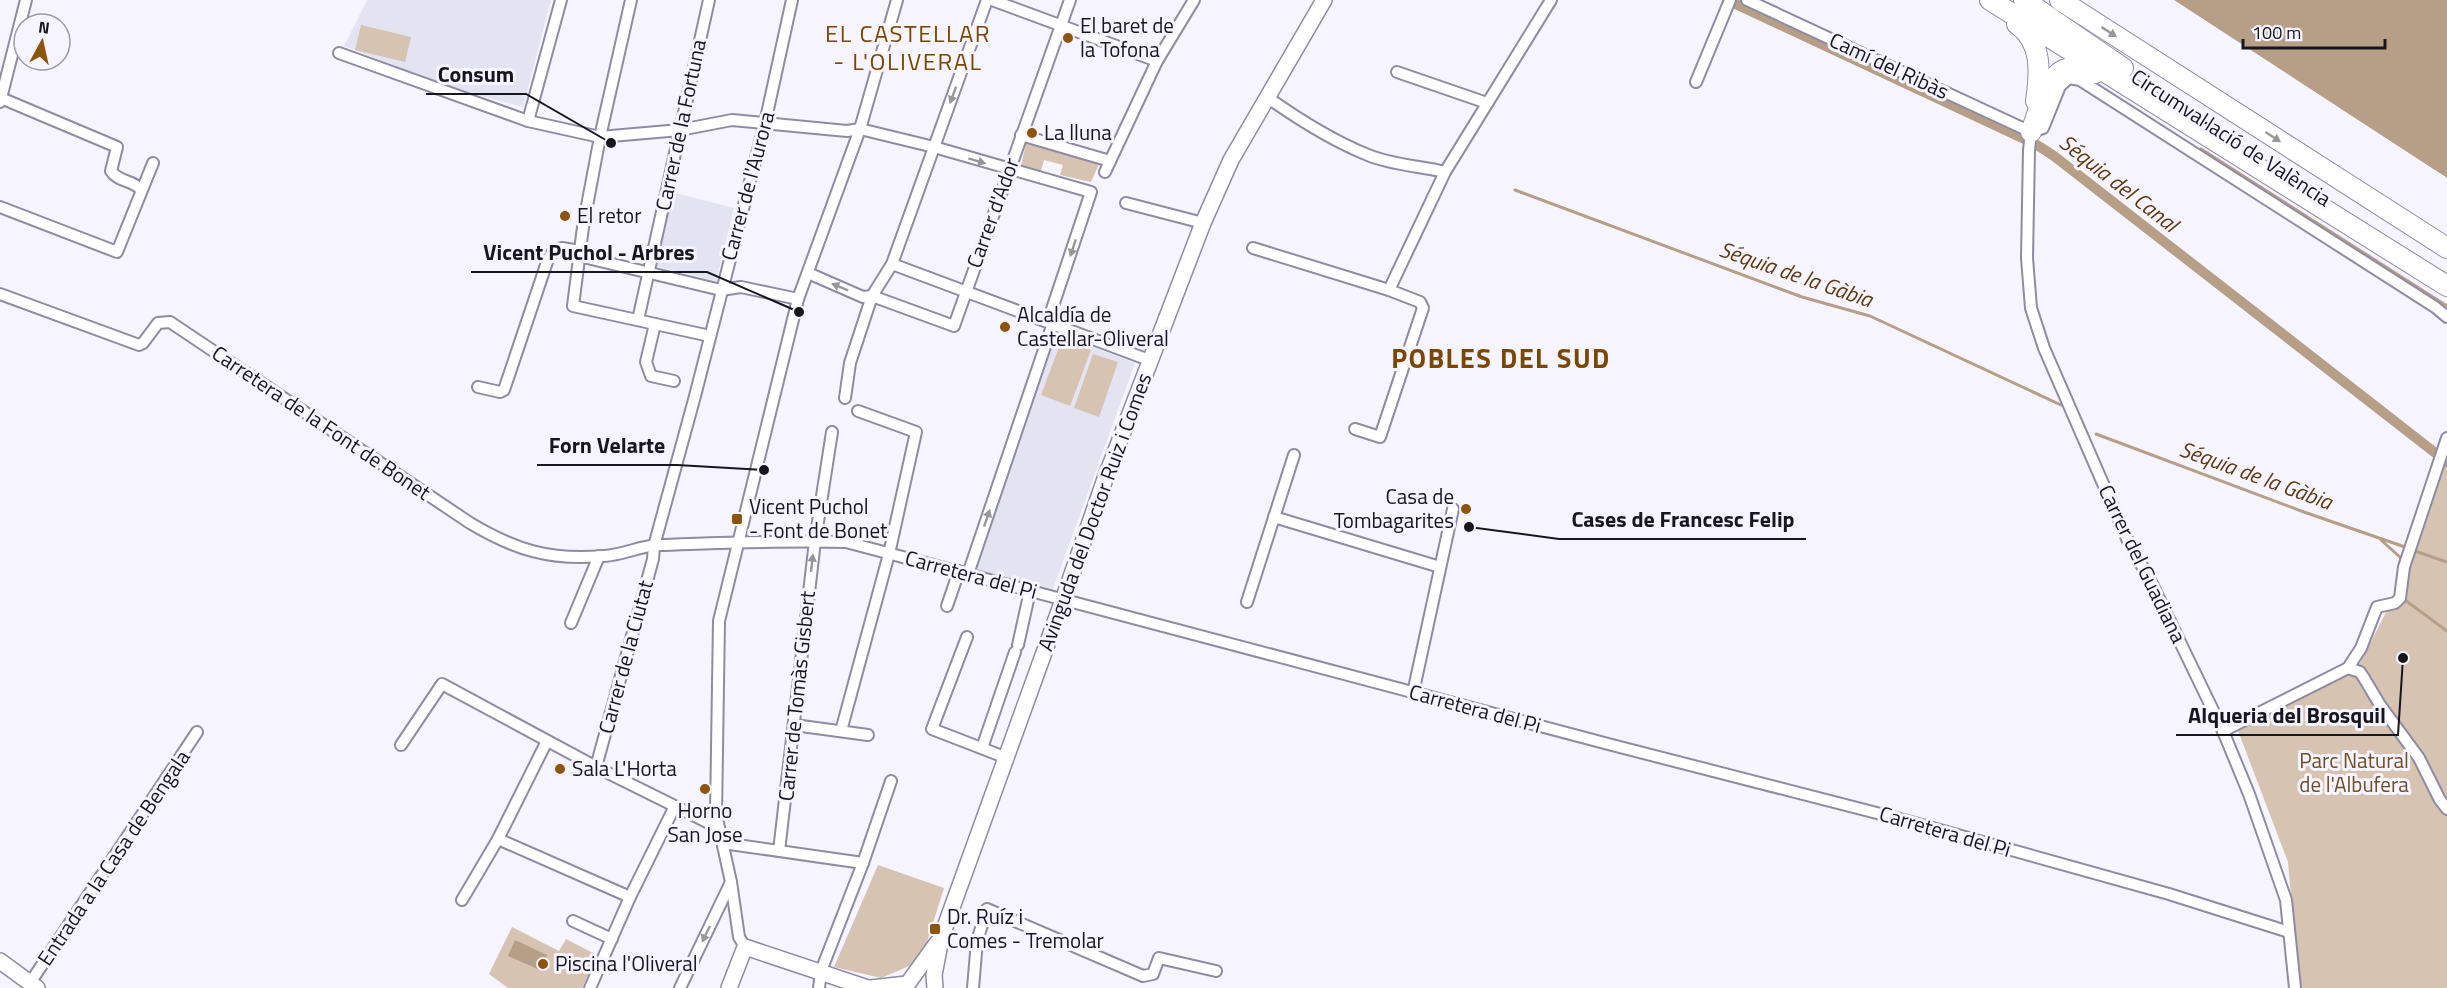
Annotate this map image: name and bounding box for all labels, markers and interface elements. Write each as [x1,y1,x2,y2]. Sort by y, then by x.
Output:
place label: El baret de la Tofona [1080,9,1174,65]
north arrow [12,12,72,72]
scale bar [2243,12,2386,50]
text: N [37,14,51,40]
district label: EL CASTELLAR - L'OLIVERAL [825,15,991,79]
text: 100 m [2252,19,2301,46]
street label: Camí del Ribàs [1824,23,1955,107]
one-way arrow [2101,26,2117,37]
marker: El baret de la Tofona [1061,31,1075,45]
street label: Carrer de la Fortuna [646,36,714,213]
callout: Consum [426,54,526,94]
text: Consum [438,57,514,91]
street label: Circumval·lació de València [2125,60,2338,214]
one-way arrow [947,86,957,104]
street label: Carrer de l'Aurora [712,107,782,264]
place label: La lluna [1044,116,1112,148]
marker: La lluna [1025,126,1039,140]
water label: Séquia del Canal [2052,126,2187,242]
one-way arrow [2265,131,2281,142]
street label: Carrer d'Ador [957,153,1027,272]
one-way arrow [968,156,986,166]
place label: El retor [577,199,641,231]
marker: El retor [558,209,572,223]
callout: Vicent Puchol - Arbres [471,232,707,272]
water label: Séquia de la Gàbia [1715,232,1879,317]
text: Vicent Puchol - Arbres [483,235,695,269]
one-way arrow [1067,239,1077,257]
one-way arrow [830,282,848,292]
place label: Alcaldía de Castellar-Oliveral [1017,298,1169,354]
marker: Alcaldía de Castellar-Oliveral [998,320,1012,334]
street label: Carretera de la Font de Bonet [206,337,438,508]
district label: POBLES DEL SUD [1391,337,1611,378]
street label: Avinguda del Doctor Ruiz i Comes [1029,368,1159,655]
callout: Forn Velarte [537,425,677,465]
text: Forn Velarte [549,428,665,462]
water label: Séquia de la Gàbia [2175,432,2339,519]
street label: Carrer del Guadiana [2091,479,2195,649]
place label: Casa de Tombagarites [1334,480,1454,536]
place label: Vicent Puchol - Font de Bonet [749,490,888,546]
callout: Cases de Francesc Felip [1559,499,1806,539]
marker: Casa de Tombagarites [1459,502,1473,516]
text: Cases de Francesc Felip [1571,502,1795,536]
one-way arrow [983,509,992,527]
marker: Vicent Puchol - Font de Bonet [730,512,744,526]
street label: Carretera del Pi [902,541,1041,607]
one-way arrow [807,554,817,573]
street label: Carrer de la Ciutat [589,576,661,737]
street label: Carrer de Tomàs Gisbert [769,588,823,803]
street label: Carretera del Pi [1406,675,1545,741]
callout: Alqueria del Brosquil [2176,695,2398,735]
text: Alqueria del Brosquil [2188,698,2386,732]
street label: Entrada a la Casa de Bengala [29,743,198,972]
park label: Parc Natural de l'Albufera [2299,744,2409,800]
place label: Sala L'Horta [572,752,677,784]
marker: Sala L'Horta [553,762,567,776]
marker: Horno San Jose [698,782,712,796]
place label: Horno San Jose [667,794,743,850]
street label: Carretera del Pi [1876,797,2015,865]
place label: Dr. Ruíz i Comes - Tremolar [947,900,1104,956]
marker: Dr. Ruíz i Comes - Tremolar [928,922,942,936]
one-way arrow [701,926,711,943]
place label: Piscina l'Oliveral [555,947,698,979]
marker: Piscina l'Oliveral [536,957,550,971]

